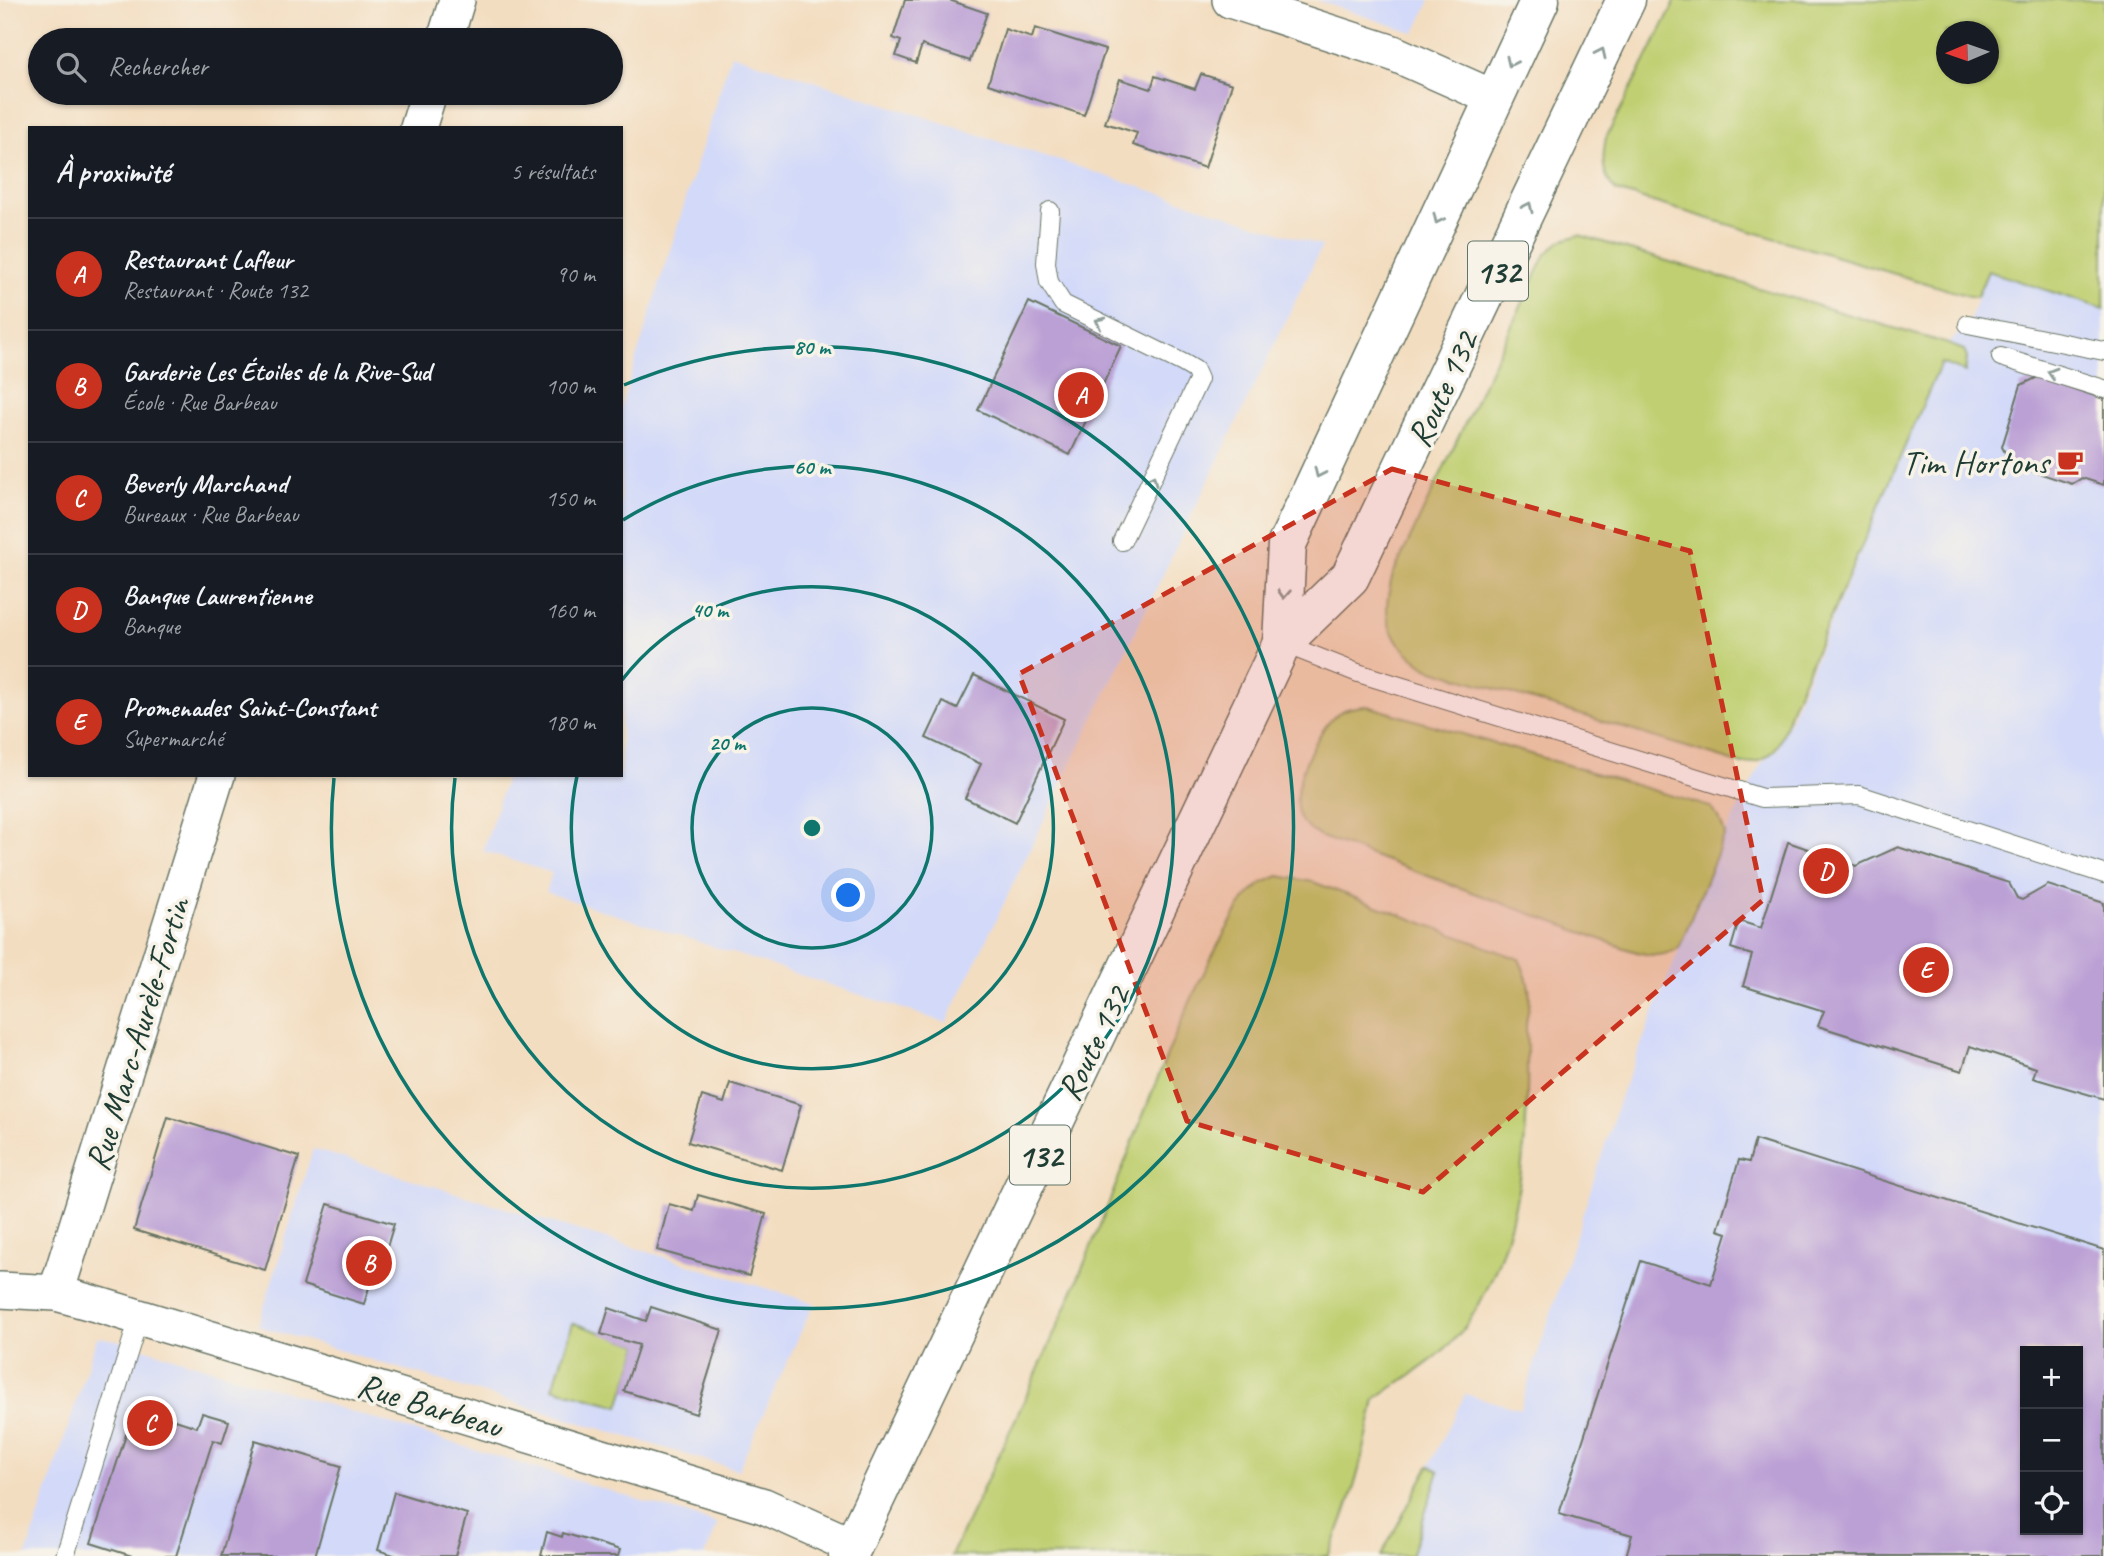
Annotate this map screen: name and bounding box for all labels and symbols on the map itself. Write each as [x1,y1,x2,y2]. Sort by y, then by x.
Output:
north arrow [1936,21,1999,84]
one-way arrow [1593,48,1607,60]
one-way arrow [1505,55,1519,67]
one-way arrow [1520,202,1534,214]
one-way arrow [1433,212,1447,224]
road number: 132 [1468,242,1528,300]
one-way arrow [1095,316,1107,330]
street label: Route 132 [1396,321,1490,454]
text: 80 m [794,334,832,360]
one-way arrow [2047,367,2059,382]
pin: A [1058,369,1104,421]
place label: Tim Hortons [1902,440,2052,485]
cafe icon: Tim Hortons [2055,447,2085,477]
text: 60 m [794,454,832,480]
one-way arrow [1313,466,1327,479]
one-way arrow [1143,475,1157,487]
one-way arrow [1277,588,1292,599]
text: 40 m [692,597,730,623]
text: 20 m [709,730,747,756]
centre of rings [800,816,824,840]
pin: D [1803,845,1849,897]
your location [831,878,865,912]
street label: Rue Marc-Aurèle-Fortin [75,890,201,1176]
pin: E [1903,944,1949,996]
street label: Route 132 [1046,975,1142,1108]
road number: 132 [1010,1126,1070,1184]
pin: B [346,1237,392,1289]
street label: Rue Barbeau [352,1362,510,1449]
pin: C [127,1397,173,1449]

